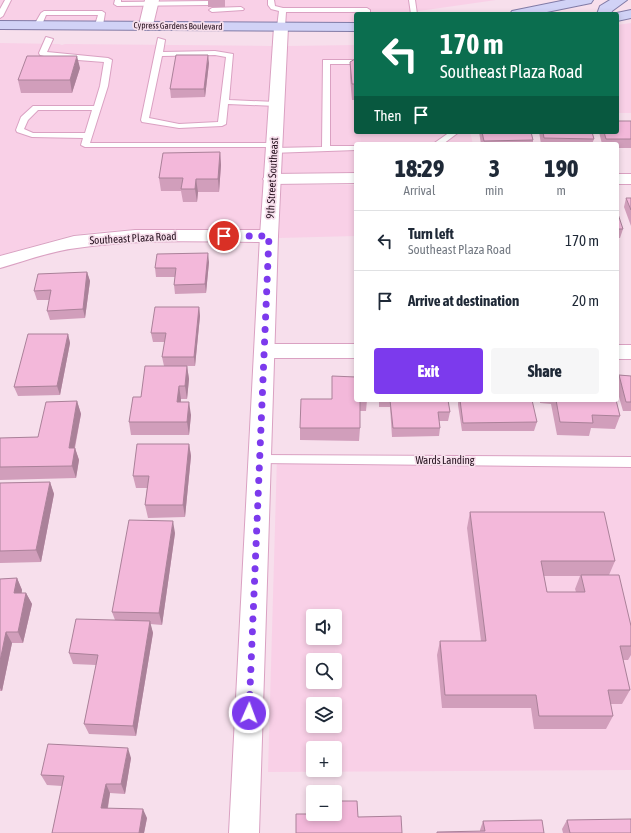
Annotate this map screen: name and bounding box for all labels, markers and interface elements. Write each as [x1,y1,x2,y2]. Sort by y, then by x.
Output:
street label: Cypress Gardens Boulevard [133,20,223,32]
icon: left [374,28,426,80]
text: 170 m [440,28,503,60]
text: Southeast Plaza Road [440,61,583,82]
icon: arrive [410,104,432,126]
text: Then [374,107,402,124]
street label: 9th Street Southeast [264,137,280,219]
text: 18:29 [395,155,444,182]
text: 3 [489,155,500,182]
text: 190 [544,155,578,182]
text: Arrival [404,183,435,198]
text: min [485,183,504,198]
text: m [557,183,566,198]
pin [207,219,241,253]
icon: arrive [213,225,235,247]
text: Turn left [408,225,454,242]
street label: Southeast Plaza Road [89,230,177,246]
icon: left [374,230,396,252]
text: 170 m [565,232,599,249]
text: Southeast Plaza Road [408,242,511,257]
icon: arrive [374,290,396,312]
text: Arrive at destination [408,292,519,309]
text: 20 m [572,292,599,309]
button: Exit [374,348,483,394]
button: Share [491,348,599,394]
street label: Wards Landing [415,454,475,466]
map controls [306,609,342,821]
button: sound [306,609,342,645]
button: search [306,653,342,689]
position arrow [228,692,270,734]
button: layers [306,697,342,733]
button: + [306,741,342,777]
button: − [306,785,342,821]

